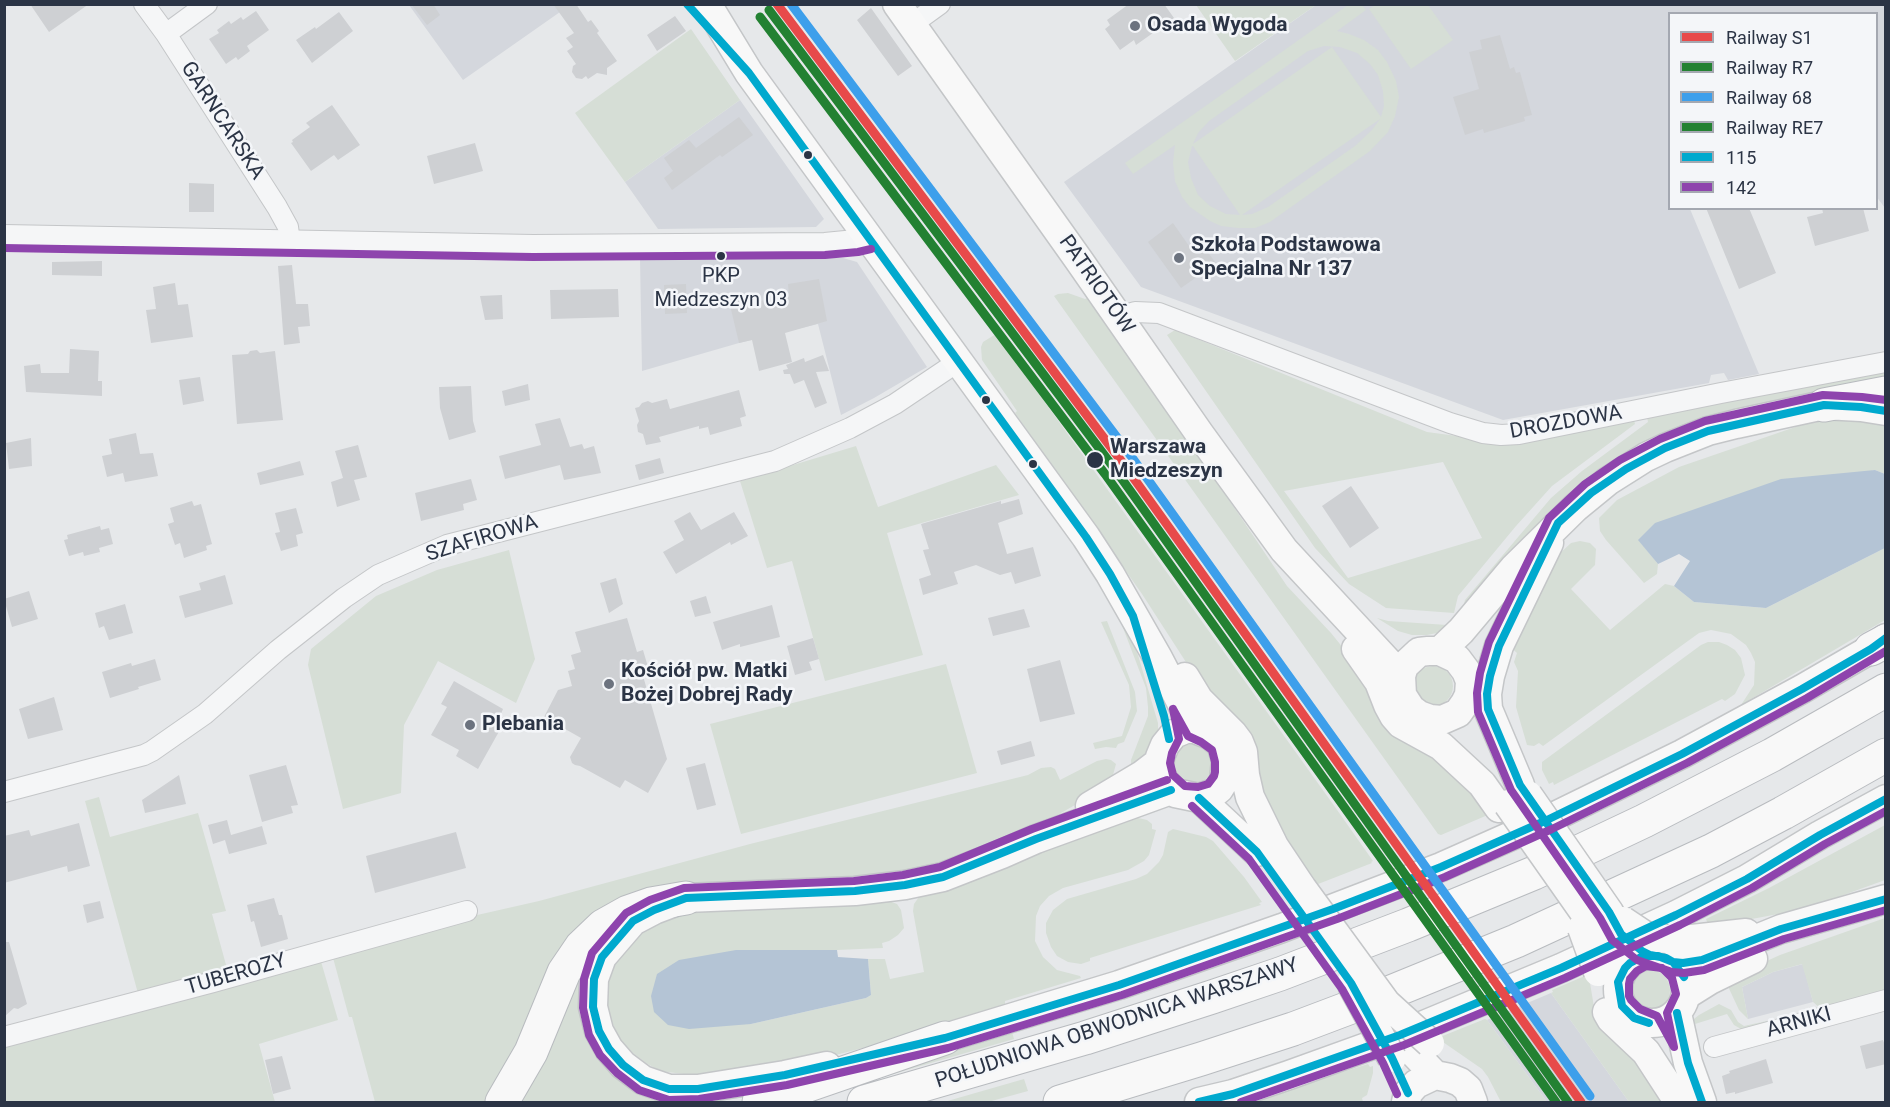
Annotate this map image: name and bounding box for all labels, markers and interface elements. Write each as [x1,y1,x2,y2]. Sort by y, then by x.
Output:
legend [1668,12,1878,210]
place label: Osada Wygoda [1147,13,1288,39]
marker: Osada Wygoda [1128,19,1142,33]
text: Railway S1 [1726,27,1813,48]
street label: GARNCARSKA [175,57,269,185]
text: Railway R7 [1726,57,1813,78]
text: Railway 68 [1726,87,1812,108]
text: Railway RE7 [1726,117,1823,138]
text: 115 [1726,147,1756,168]
unlabelled marker [802,149,814,161]
text: 142 [1726,177,1756,198]
street label: PATRIOTÓW [1053,231,1139,339]
place label: Szkoła Podstawowa Specjalna Nr 137 [1191,233,1381,283]
marker: PKP Miedzeszyn 03 [715,250,727,262]
marker: Szkoła Podstawowa Specjalna Nr 137 [1172,251,1186,265]
place label: PKP Miedzeszyn 03 [655,265,787,312]
unlabelled marker [980,394,992,406]
street label: DROZDOWA [1508,401,1624,445]
place label: Warszawa Miedzeszyn [1110,435,1223,485]
marker: Warszawa Miedzeszyn [1085,450,1105,470]
unlabelled marker [1027,458,1039,470]
street label: SZAFIROWA [423,510,541,568]
place label: Kościół pw. Matki Bożej Dobrej Rady [621,659,793,709]
marker: Kościół pw. Matki Bożej Dobrej Rady [602,677,616,691]
place label: Plebania [482,712,564,738]
marker: Plebania [463,718,477,732]
street label: TUBEROZY [183,949,289,1001]
street label: POŁUDNIOWA OBWODNICA WARSZAWY [932,953,1302,1095]
street label: ARNIKI [1764,1002,1834,1044]

